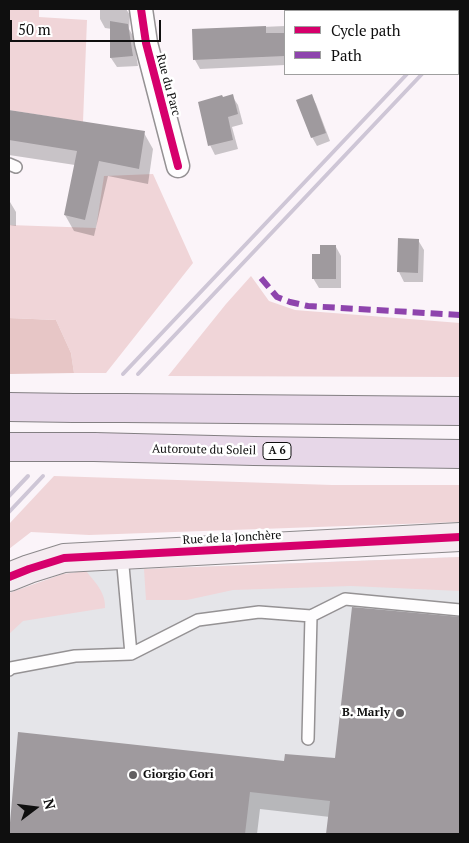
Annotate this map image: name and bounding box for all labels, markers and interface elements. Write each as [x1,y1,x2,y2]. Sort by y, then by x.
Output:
scale bar [12,10,164,42]
legend [284,10,459,75]
text: 50 m [18,19,51,39]
text: Cycle path [331,20,401,40]
text: Path [331,45,362,65]
street label: Rue du Parc [153,53,183,117]
street label: Autoroute du Soleil [152,442,256,458]
road number: A 6 [263,442,291,460]
street label: Rue de la Jonchère [182,528,282,548]
place label: B. Marly [342,706,390,720]
marker: B. Marly [394,707,406,719]
place label: Giorgio Gori [143,768,214,782]
marker: Giorgio Gori [127,769,139,781]
north arrow [10,783,60,833]
text: N [39,796,61,812]

